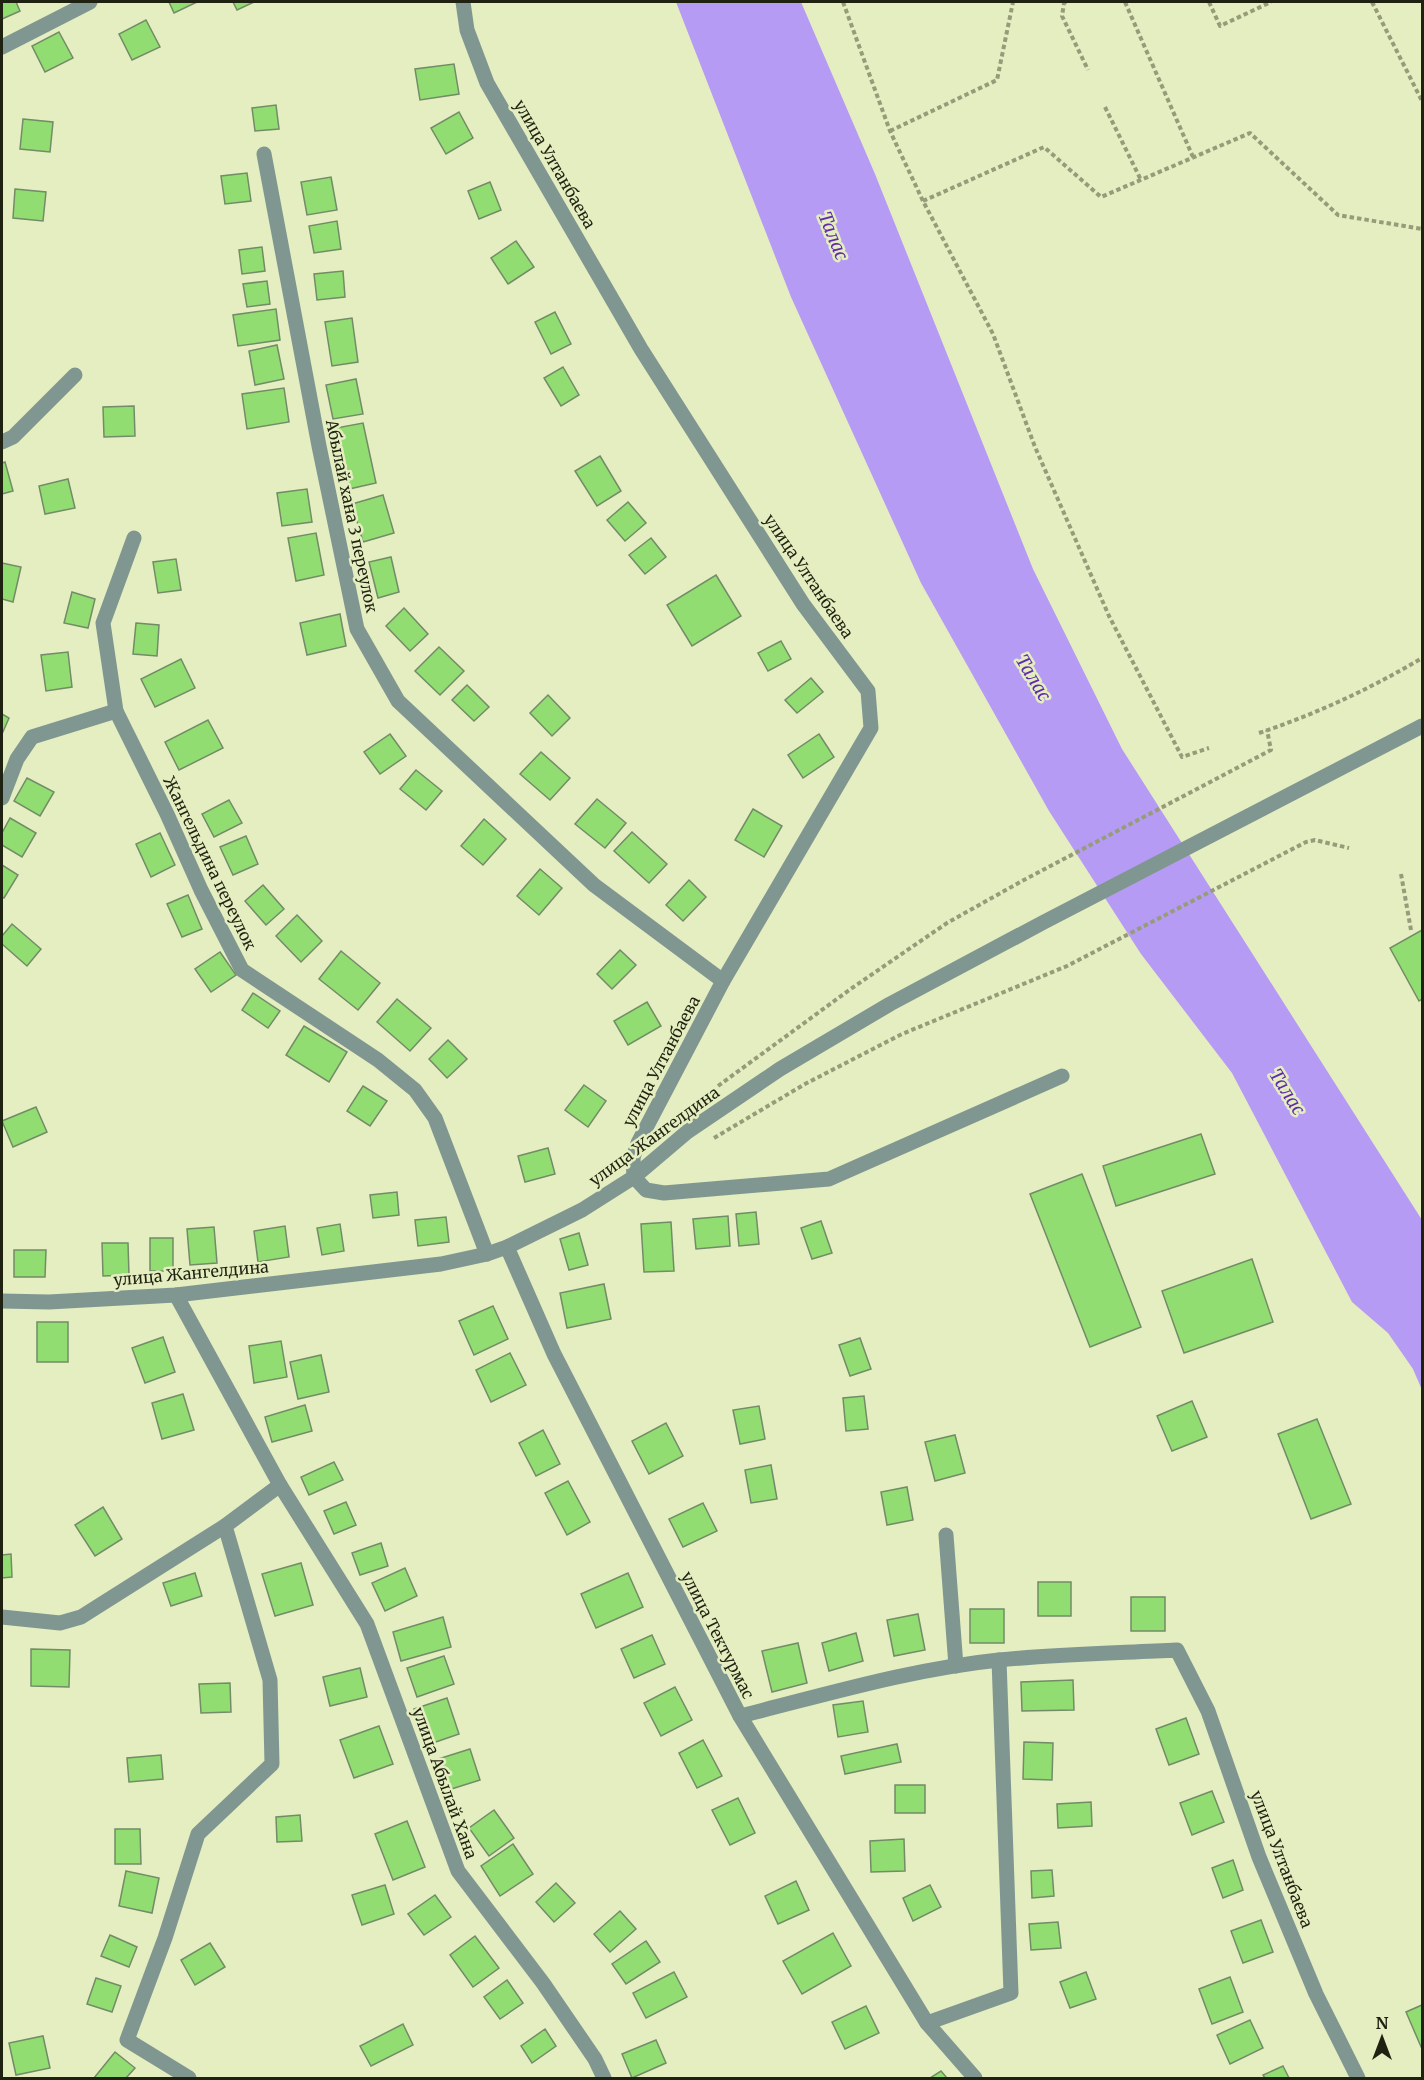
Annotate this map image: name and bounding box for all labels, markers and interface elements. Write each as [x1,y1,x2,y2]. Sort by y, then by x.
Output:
street label: улица Ултанбаева [510,96,600,232]
water label: Талас [813,208,854,263]
street label: Абылай хана 3 переулок [322,417,382,614]
street label: улица Ултанбаева [760,510,858,642]
water label: Талас [1011,650,1056,705]
street label: Жангельдина переулок [159,773,261,953]
street label: улица Ултанбаева [618,992,704,1130]
water label: Талас [1264,1064,1310,1119]
street label: улица Жангелдина [585,1082,723,1190]
street label: улица Жангелдина [112,1256,270,1290]
street label: улица Тектурмас [677,1568,759,1702]
street label: улица Абылай Хана [408,1705,482,1862]
street label: улица Ултанбаева [1247,1788,1318,1931]
north arrow [1352,2008,1412,2068]
text: N [1376,2013,1389,2033]

